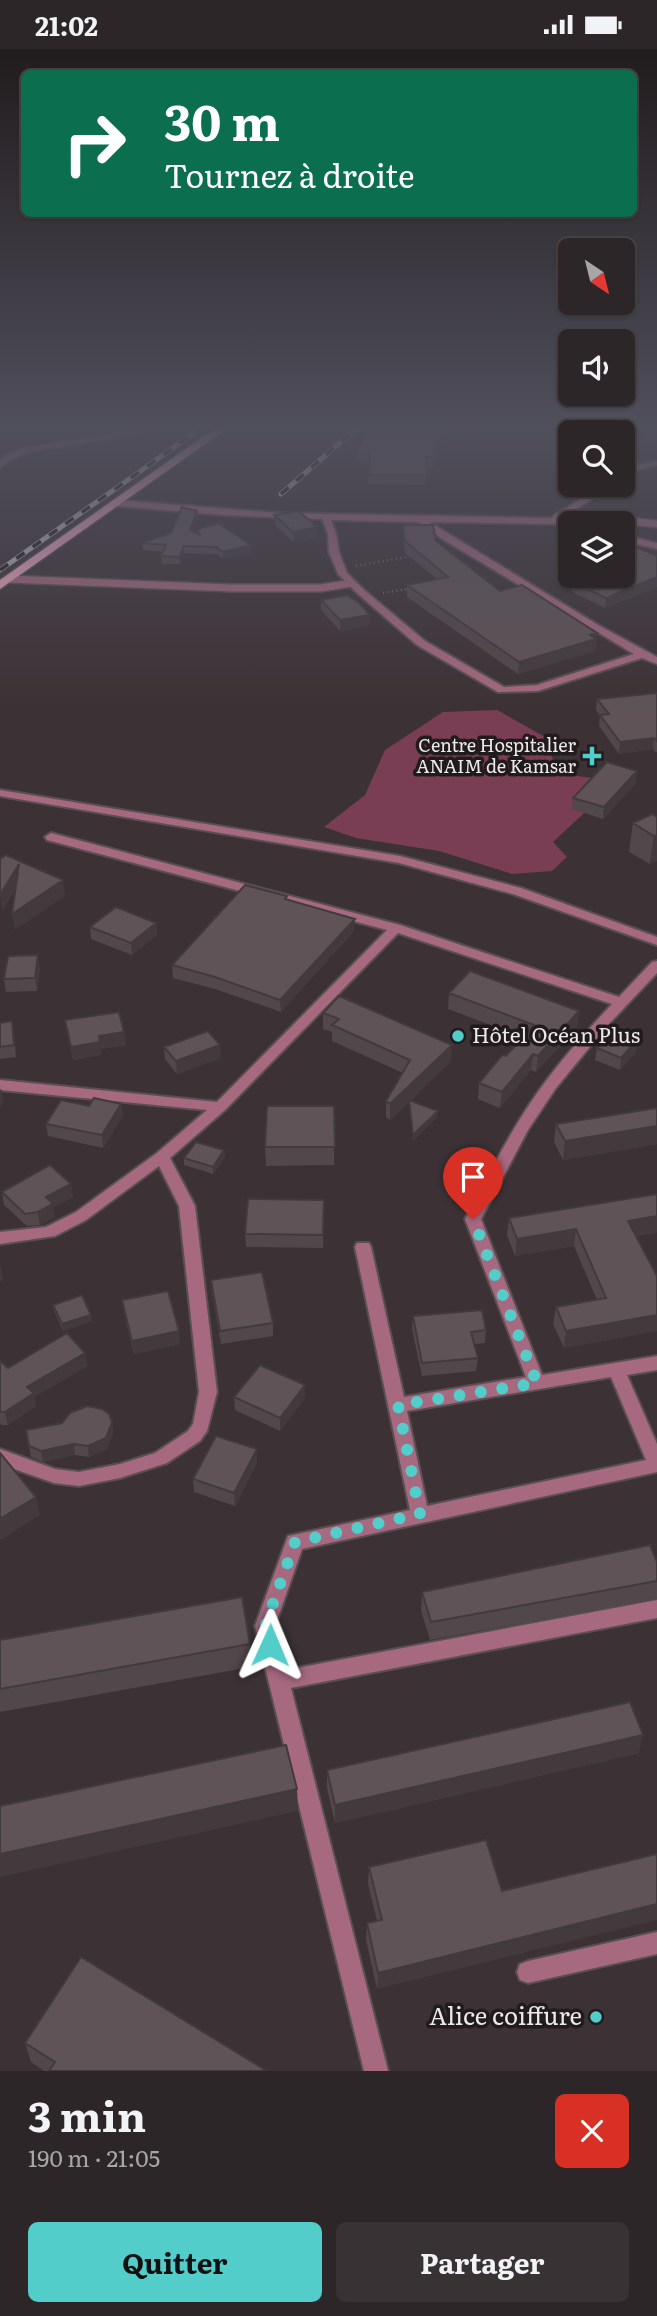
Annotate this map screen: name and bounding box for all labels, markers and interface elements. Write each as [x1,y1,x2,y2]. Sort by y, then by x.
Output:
text: 21:02 [35,5,98,44]
text: 30 m [164,83,280,156]
icon: right [49,98,140,189]
text: Tournez à droite [164,150,415,198]
north arrow [558,238,635,315]
map controls [558,238,635,588]
button: sound [558,329,635,406]
button: search [558,420,635,497]
button: layers [558,511,635,588]
place label: Centre Hospitalier ANAIM de Kamsar [416,731,576,779]
marker: Centre Hospitalier ANAIM de Kamsar [582,746,602,766]
place label: Hôtel Océan Plus [472,1018,640,1049]
marker: Hôtel Océan Plus [450,1028,466,1044]
pin [443,1147,503,1219]
icon: arrive [454,1158,492,1196]
position arrow [233,1608,307,1682]
place label: Alice coiffure [429,1997,582,2032]
marker: Alice coiffure [588,2009,604,2025]
text: 3 min [28,2083,146,2145]
button: close [555,2094,629,2168]
text: 190 m · 21:05 [28,2140,160,2174]
button: Quitter [28,2222,322,2302]
button: Partager [336,2222,629,2302]

